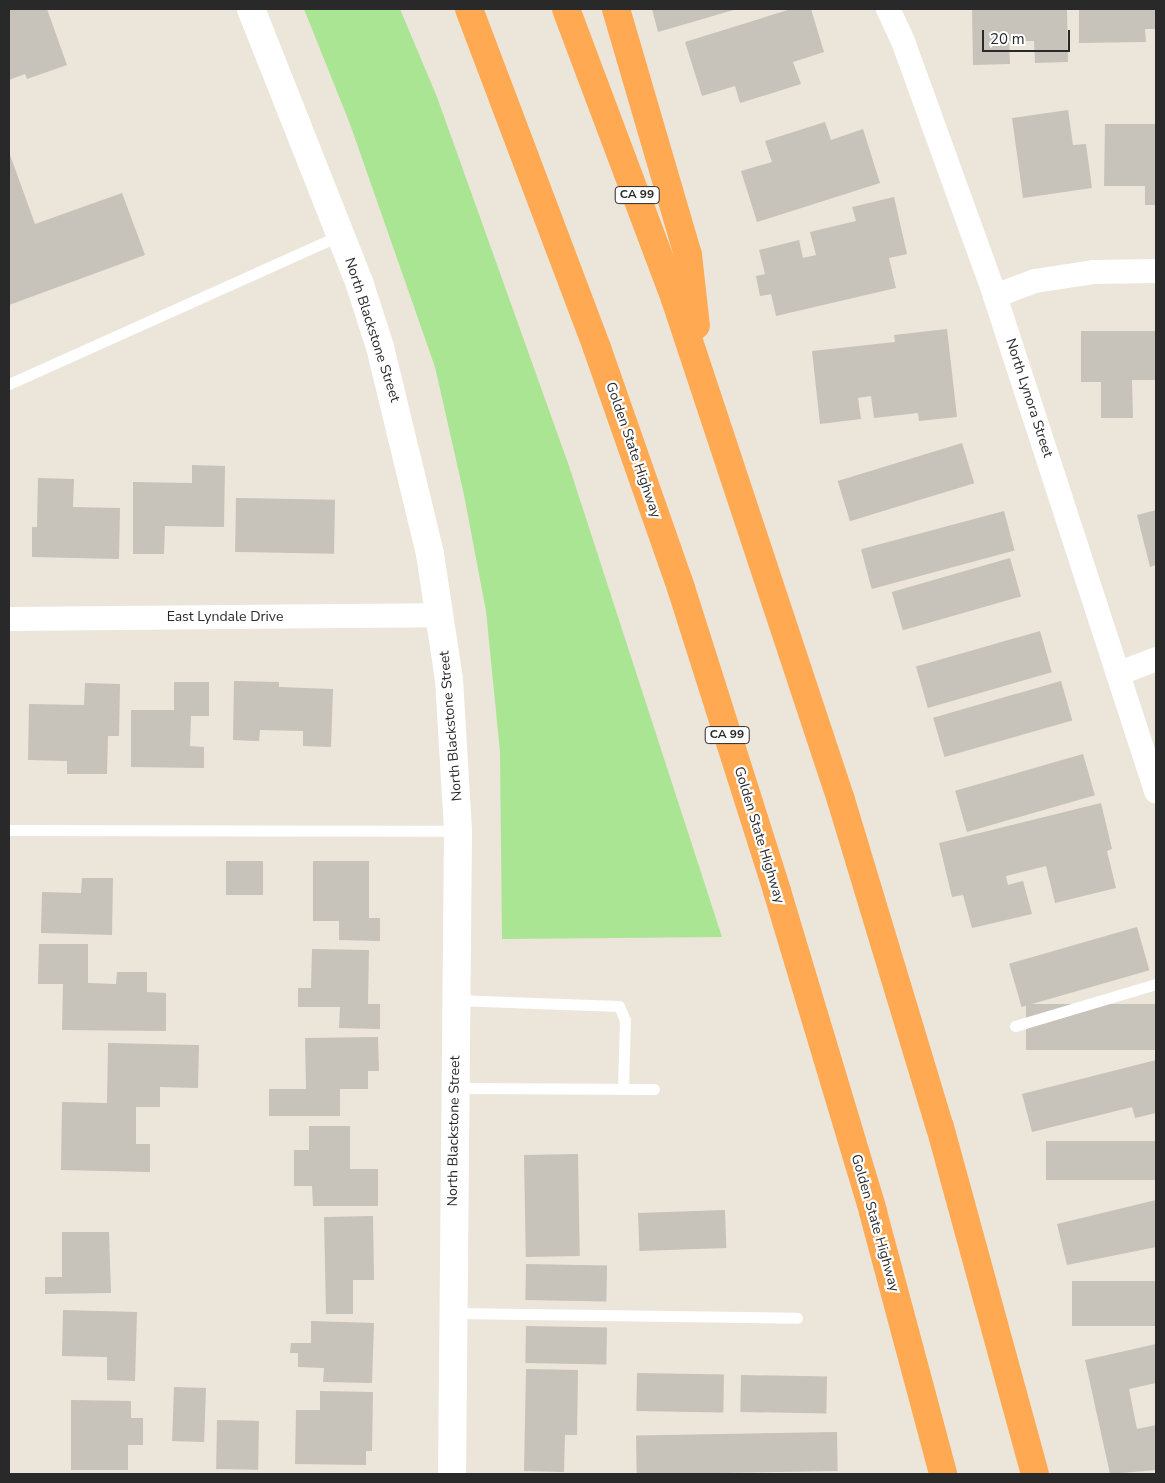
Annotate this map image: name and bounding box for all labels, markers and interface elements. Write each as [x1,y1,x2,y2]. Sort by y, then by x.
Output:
scale bar [985,20,1072,52]
text: 20 m [990,29,1025,49]
road number: CA 99 [614,186,660,204]
street label: North Blackstone Street [341,256,403,404]
street label: North Lynora Street [1002,336,1056,460]
street label: Golden State Highway [602,380,664,520]
street label: East Lyndale Drive [167,609,283,625]
street label: North Blackstone Street [436,650,466,802]
road number: CA 99 [704,726,750,744]
street label: Golden State Highway [730,765,788,905]
street label: North Blackstone Street [444,1055,464,1207]
street label: Golden State Highway [847,1152,903,1294]

